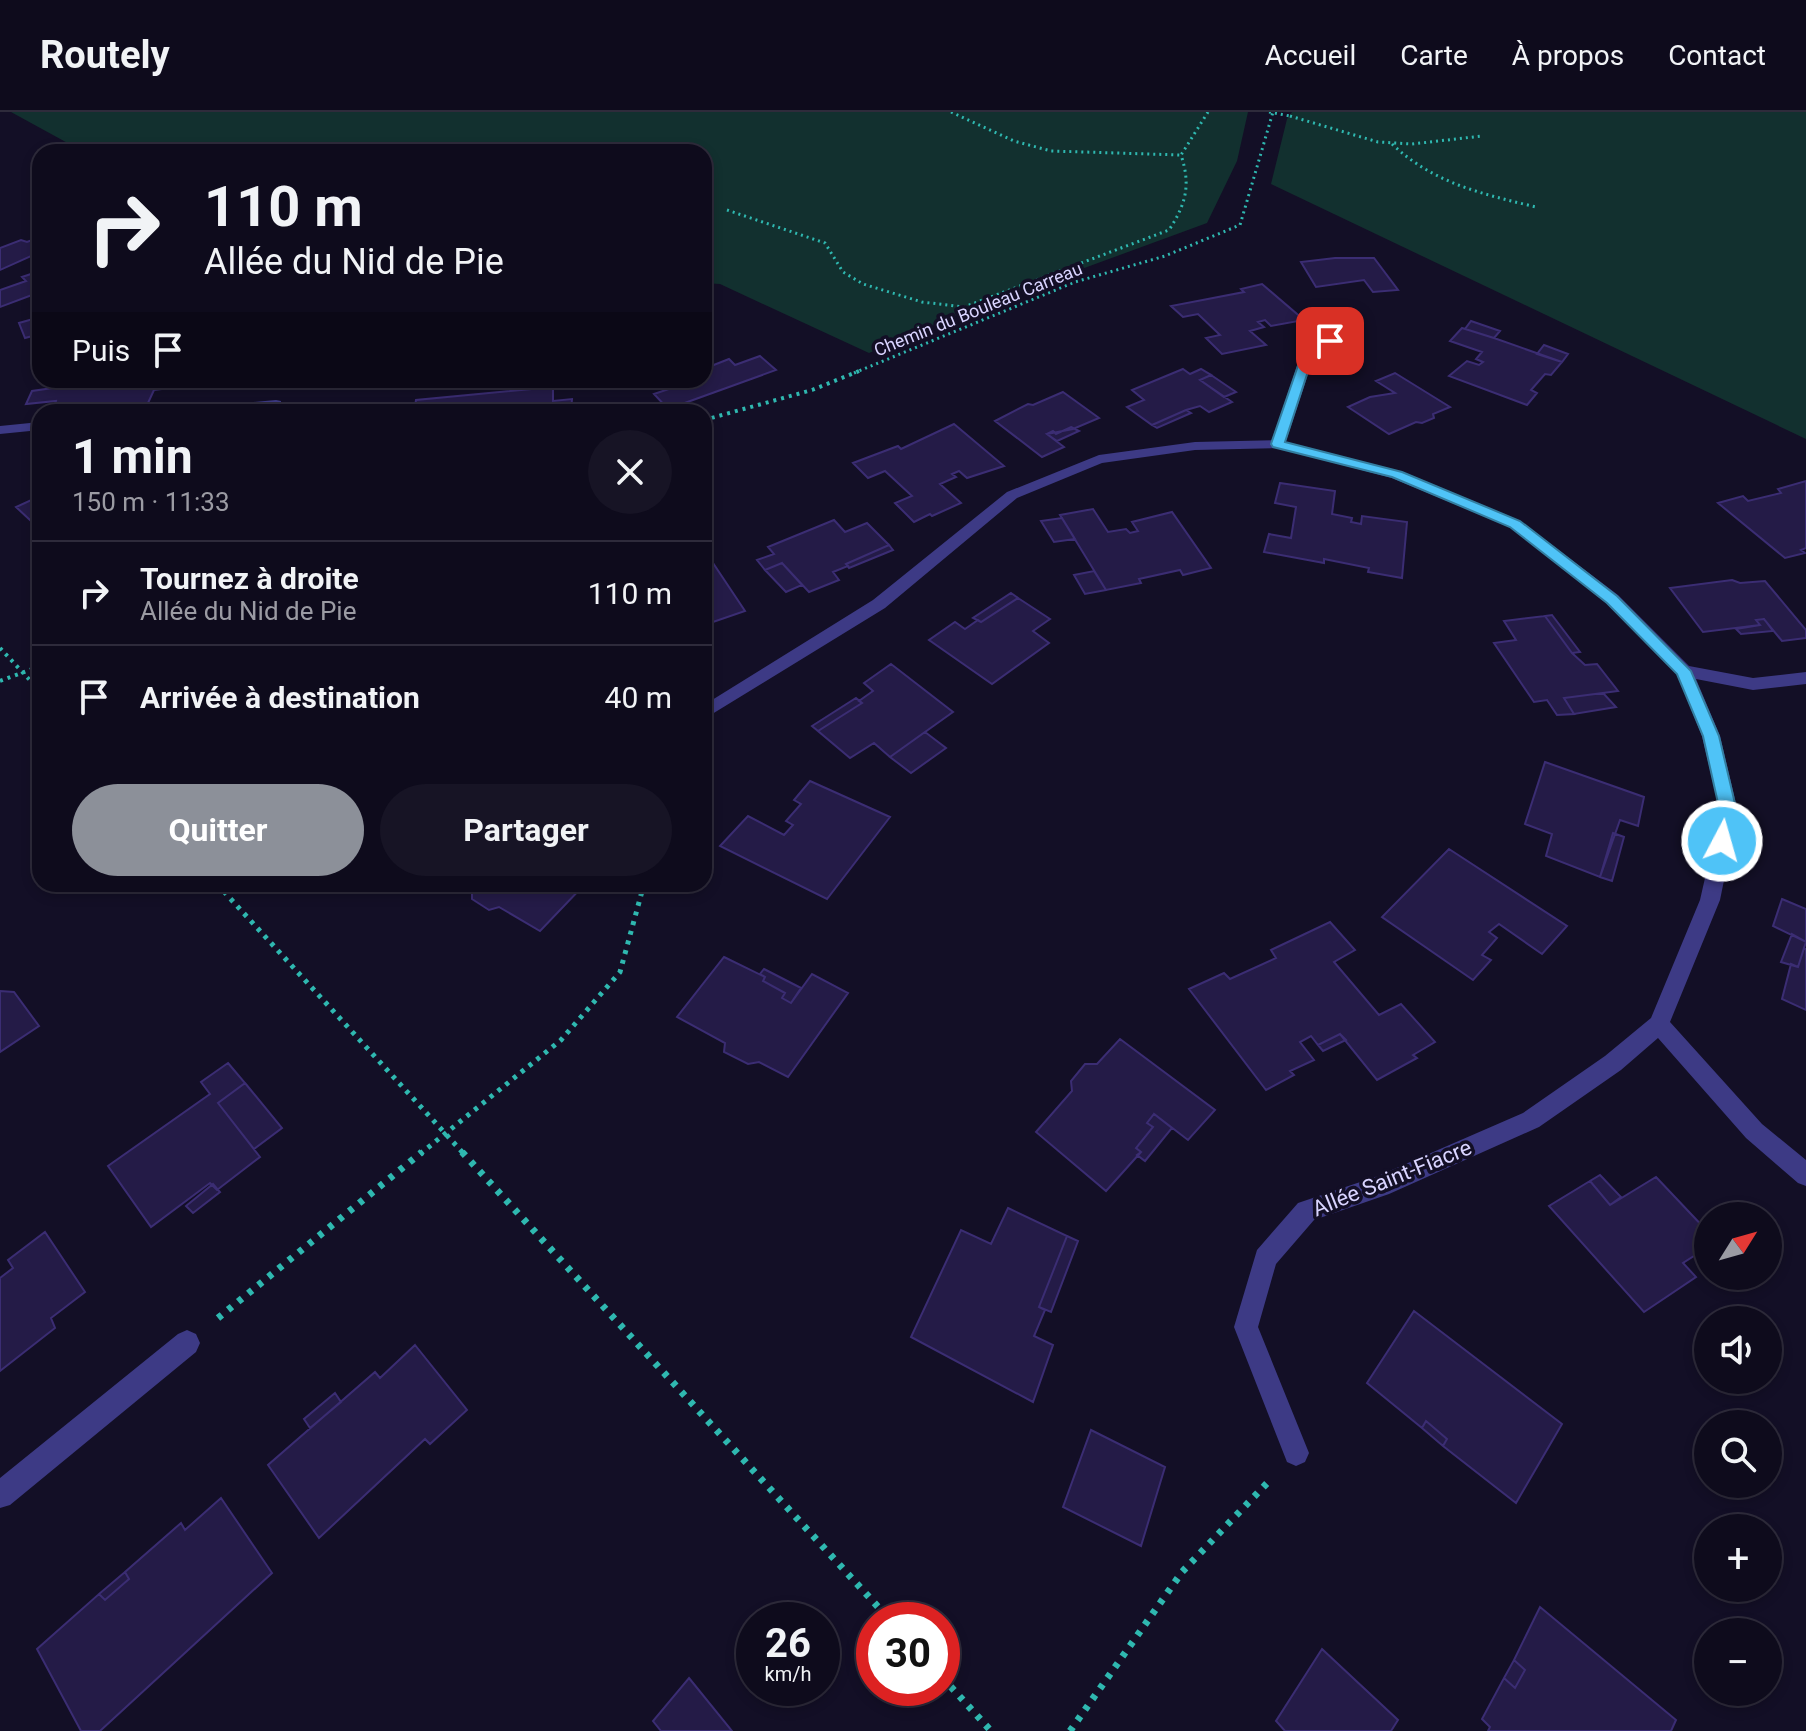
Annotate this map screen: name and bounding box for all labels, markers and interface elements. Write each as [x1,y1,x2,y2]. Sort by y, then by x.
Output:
text: Routely [40,33,170,77]
text: Accueil [1265,39,1356,72]
text: Carte [1400,39,1468,72]
text: À propos [1512,39,1624,72]
text: Contact [1668,39,1766,72]
text: 110 m [204,174,363,240]
icon: right [72,176,176,280]
text: Allée du Nid de Pie [204,241,504,283]
street label: Chemin du Bouleau Carreau [871,258,1085,360]
pin [1296,307,1364,375]
icon: arrive [1308,319,1352,363]
icon: arrive [146,328,190,372]
text: Puis [72,333,130,368]
text: 1 min [72,428,193,485]
button: close [588,430,672,514]
text: 150 m · 11:33 [72,487,230,517]
text: Tournez à droite [140,561,359,596]
icon: right [72,571,116,615]
text: 110 m [588,576,672,611]
text: Allée du Nid de Pie [140,596,356,626]
icon: arrive [72,675,116,719]
text: Arrivée à destination [140,680,420,715]
text: 40 m [605,680,672,715]
button: Quitter [72,784,364,876]
button: Partager [380,784,672,876]
position arrow [1680,799,1764,883]
street label: Allée Saint-Fiacre [1309,1135,1475,1221]
north arrow [1694,1202,1782,1290]
map controls [1694,1202,1782,1706]
button: sound [1694,1306,1782,1394]
button: search [1694,1410,1782,1498]
button: + [1694,1514,1782,1602]
speed limit sign: 30 [856,1602,960,1706]
button: − [1694,1618,1782,1706]
text: 26 [765,1620,811,1667]
text: km/h [765,1662,811,1686]

